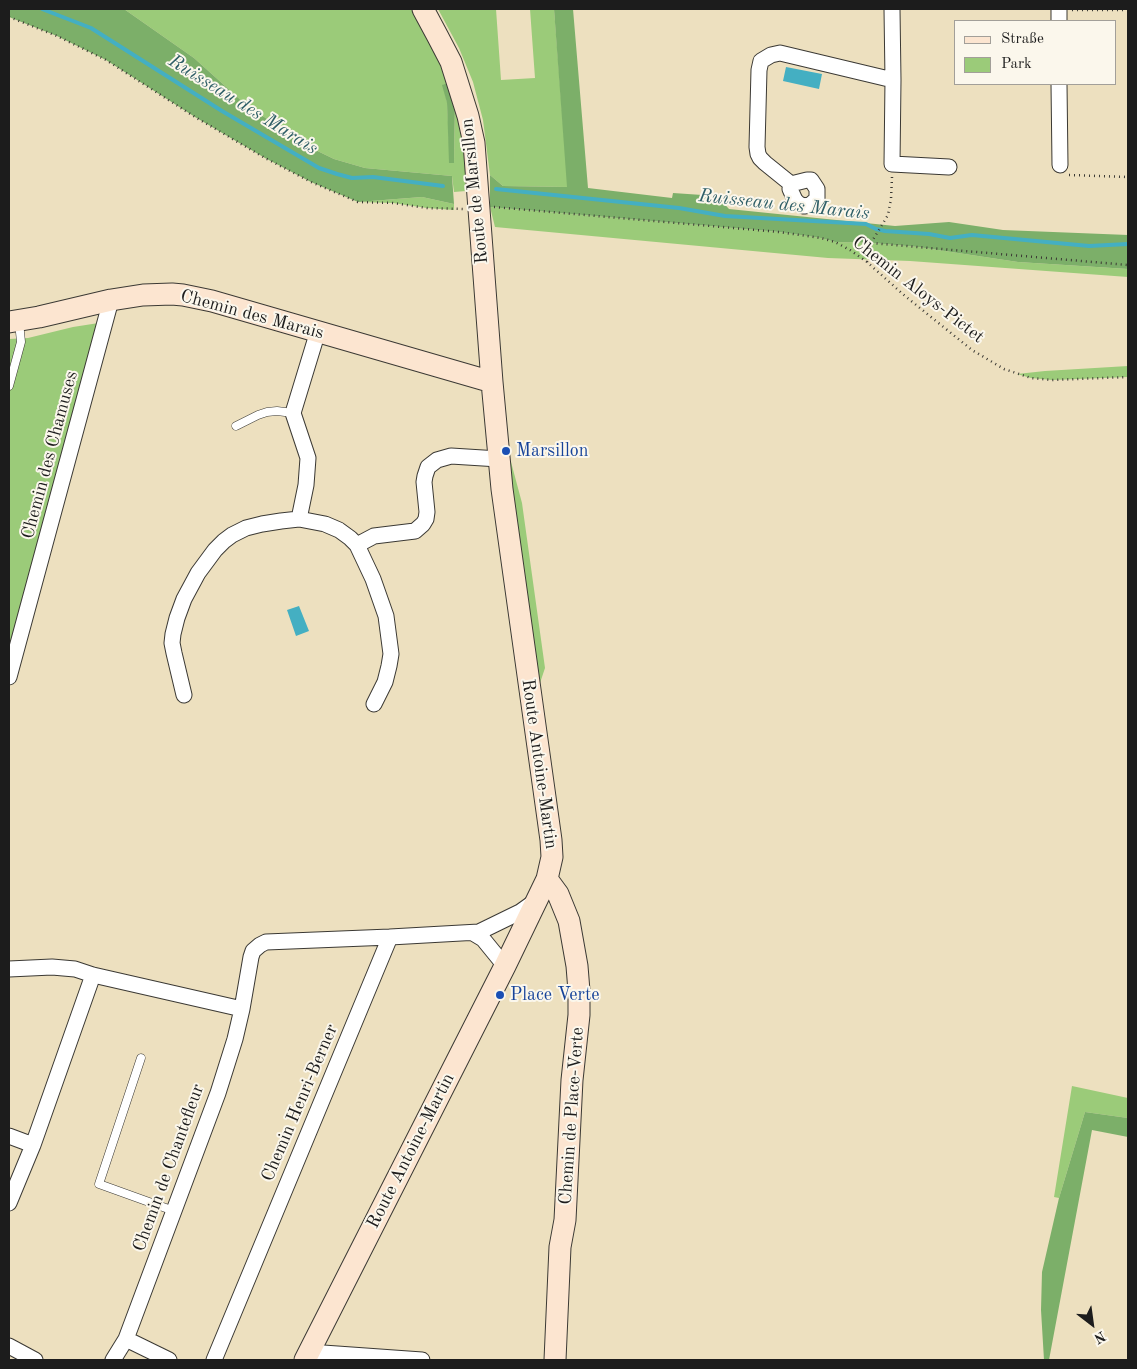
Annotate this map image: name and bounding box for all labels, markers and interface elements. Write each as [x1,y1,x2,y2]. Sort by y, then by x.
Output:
legend [954,20,1117,85]
text: Straße [1001,32,1044,47]
water label: Ruisseau des Marais [164,50,322,160]
text: Park [1001,57,1032,72]
street label: Route de Marsillon [457,117,493,265]
water label: Ruisseau des Marais [697,185,871,225]
street label: Chemin Aloys-Pictet [848,232,988,348]
street label: Chemin des Marais [178,285,326,345]
street label: Chemin des Chamuses [17,369,83,541]
place label: Marsillon [516,440,588,462]
marker: Marsillon [500,445,512,457]
street label: Route Antoine-Martin [516,678,562,850]
place label: Place Verte [510,984,600,1006]
marker: Place Verte [494,989,506,1001]
street label: Chemin Henri-Berner [257,1021,343,1185]
street label: Chemin de Place-Verte [555,1026,589,1206]
street label: Route Antoine-Martin [362,1070,460,1232]
street label: Chemin de Chantefleur [129,1081,209,1255]
north arrow [1067,1299,1117,1349]
text: N [1091,1328,1108,1346]

